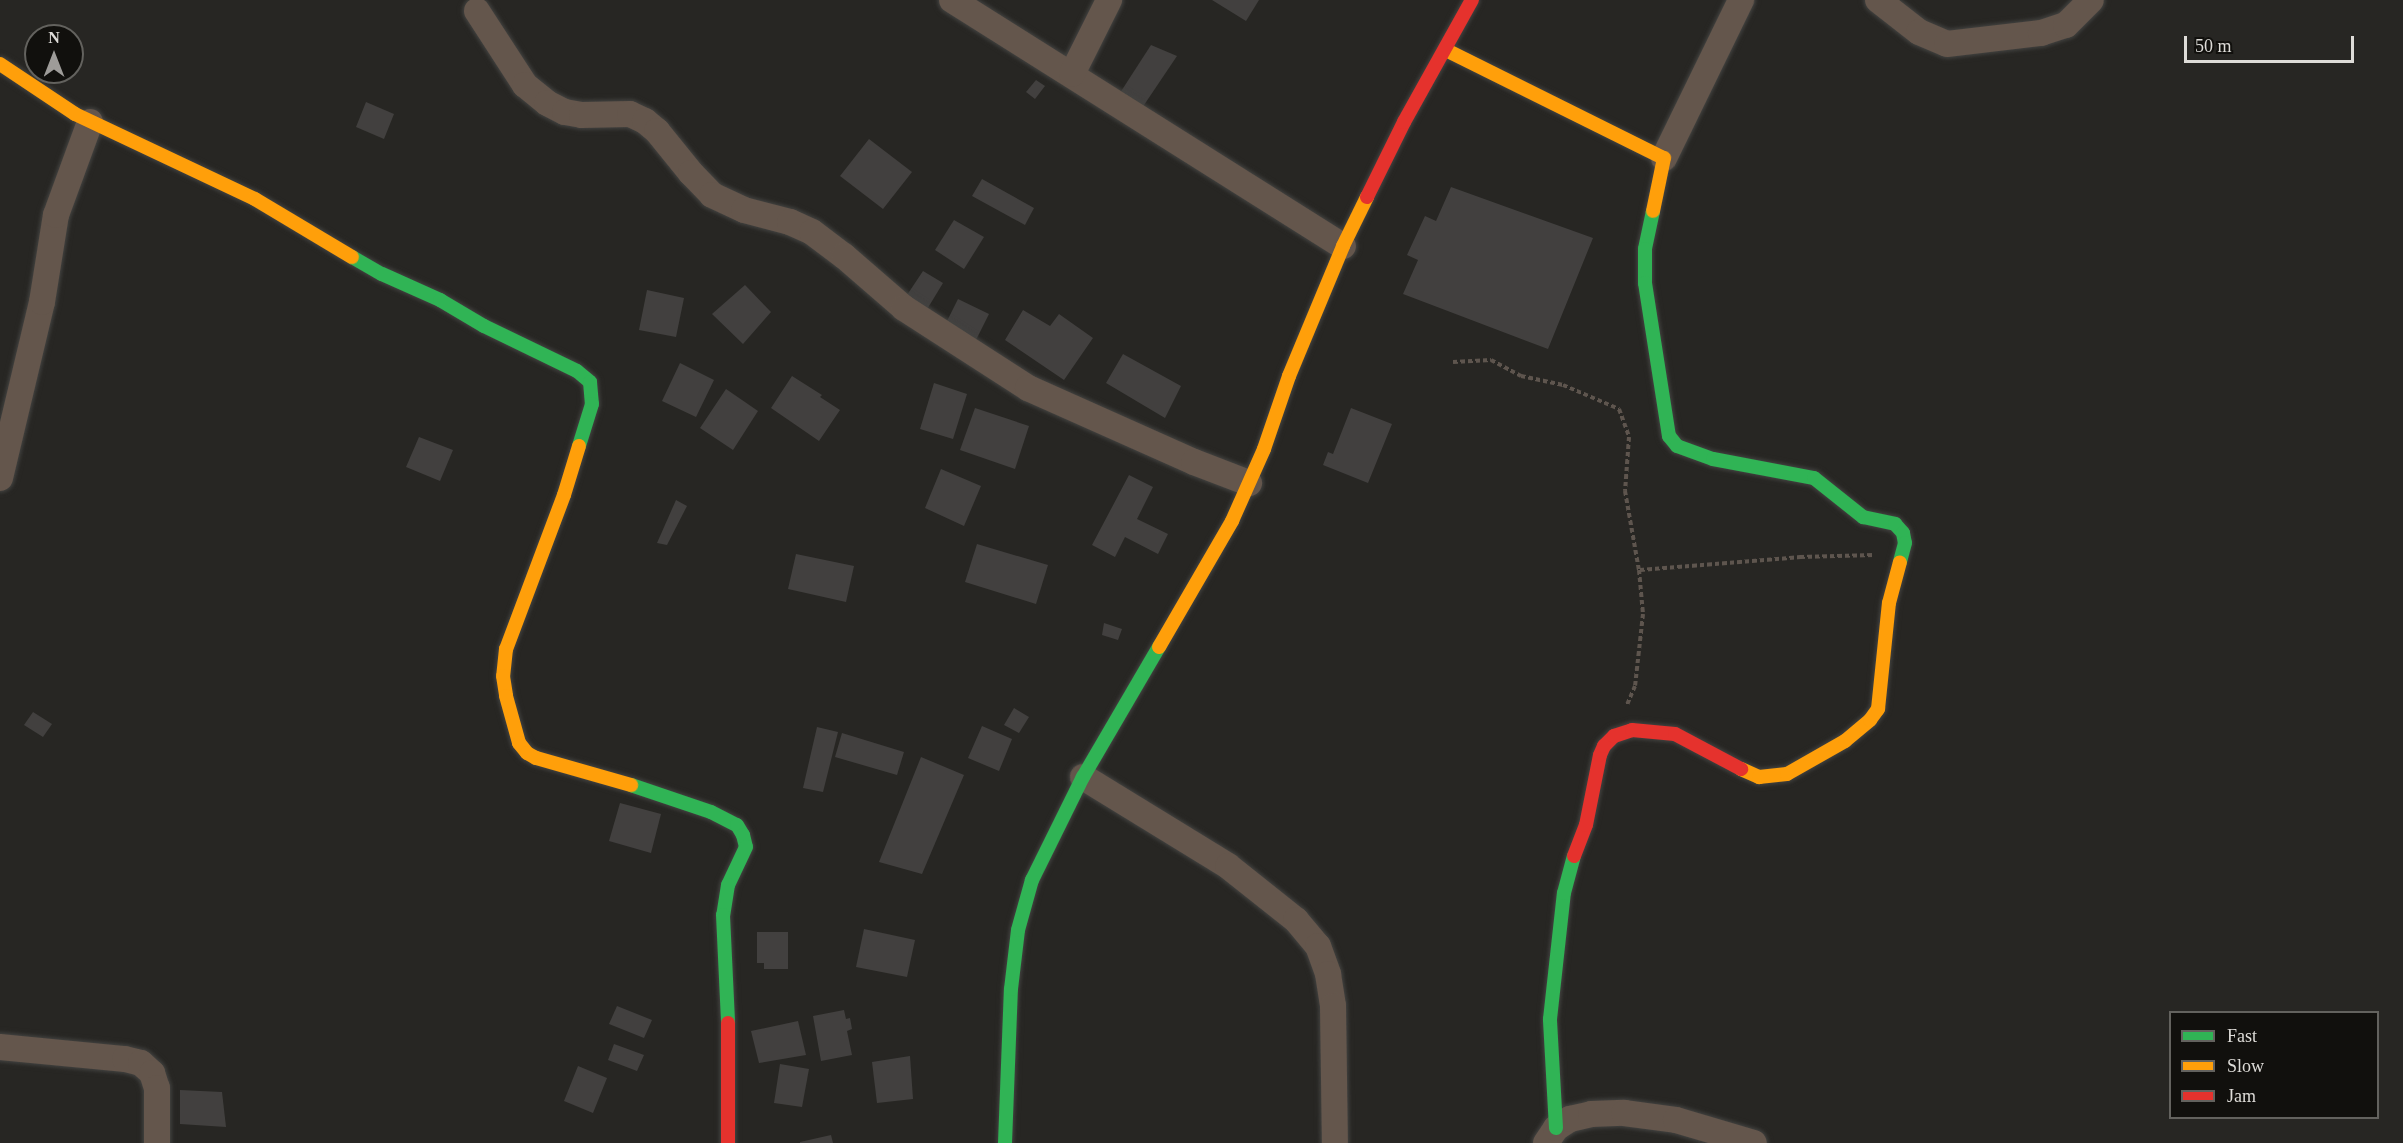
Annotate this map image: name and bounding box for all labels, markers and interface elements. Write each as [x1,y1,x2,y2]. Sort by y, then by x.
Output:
north arrow [24,24,84,84]
scale bar [2187,24,2356,62]
text: N [48,29,60,46]
text: 50 m [2195,36,2232,56]
legend [2169,1011,2379,1119]
text: Fast [2227,1026,2257,1046]
text: Slow [2227,1056,2264,1076]
text: Jam [2227,1086,2256,1106]

